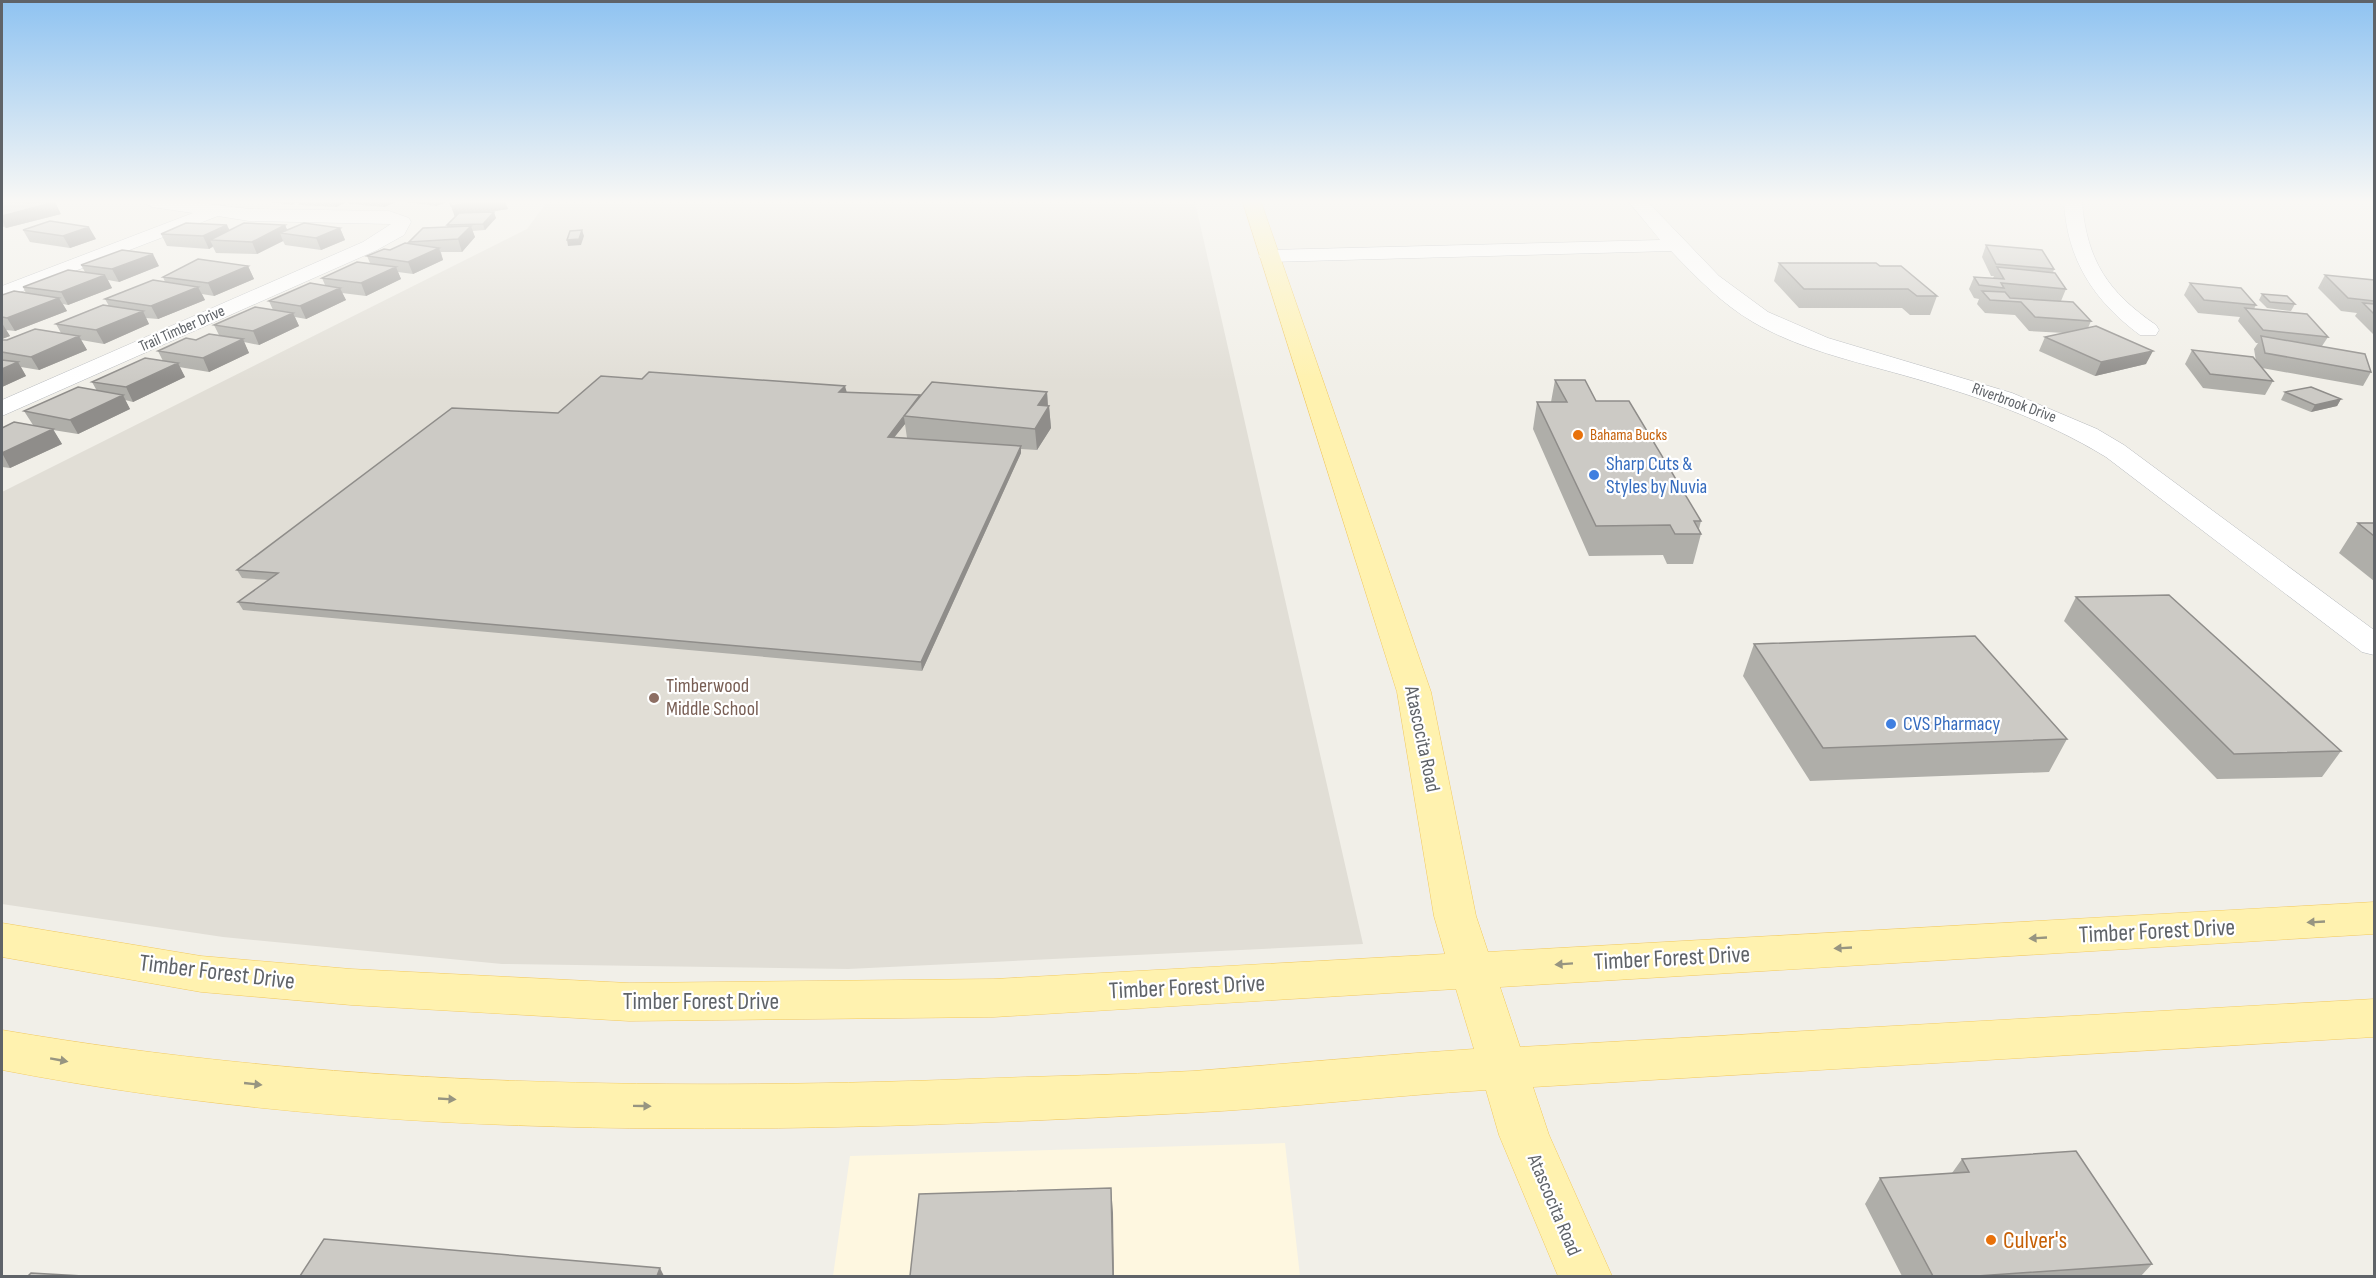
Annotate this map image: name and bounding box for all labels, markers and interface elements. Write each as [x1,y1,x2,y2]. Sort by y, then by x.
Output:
street label: Trail Timber Drive [136,302,228,356]
street label: Riverbrook Drive [1969,379,2059,427]
place label: Bahama Bucks [1590,426,1667,445]
marker: Bahama Bucks [1571,428,1585,442]
place label: Sharp Cuts & Styles by Nuvia [1606,452,1707,499]
marker: Sharp Cuts & Styles by Nuvia [1587,468,1601,482]
place label: Timberwood Middle School [666,674,759,721]
street label: Atascocita Road [1399,683,1445,794]
marker: Timberwood Middle School [647,691,661,705]
place label: CVS Pharmacy [1903,712,2000,736]
marker: CVS Pharmacy [1884,717,1898,731]
street label: Timber Forest Drive [2078,912,2236,950]
one-way arrow [2307,917,2326,926]
one-way arrow [2028,933,2047,942]
street label: Timber Forest Drive [1593,939,1751,977]
one-way arrow [1833,944,1852,953]
street label: Timber Forest Drive [138,948,296,996]
one-way arrow [1555,959,1574,969]
street label: Timber Forest Drive [1108,968,1266,1006]
street label: Timber Forest Drive [623,987,779,1016]
one-way arrow [50,1056,69,1065]
one-way arrow [243,1079,262,1089]
one-way arrow [437,1094,456,1103]
one-way arrow [632,1101,651,1110]
street label: Atascocita Road [1522,1150,1586,1259]
place label: Culver's [2003,1226,2067,1255]
marker: Culver's [1984,1233,1998,1247]

